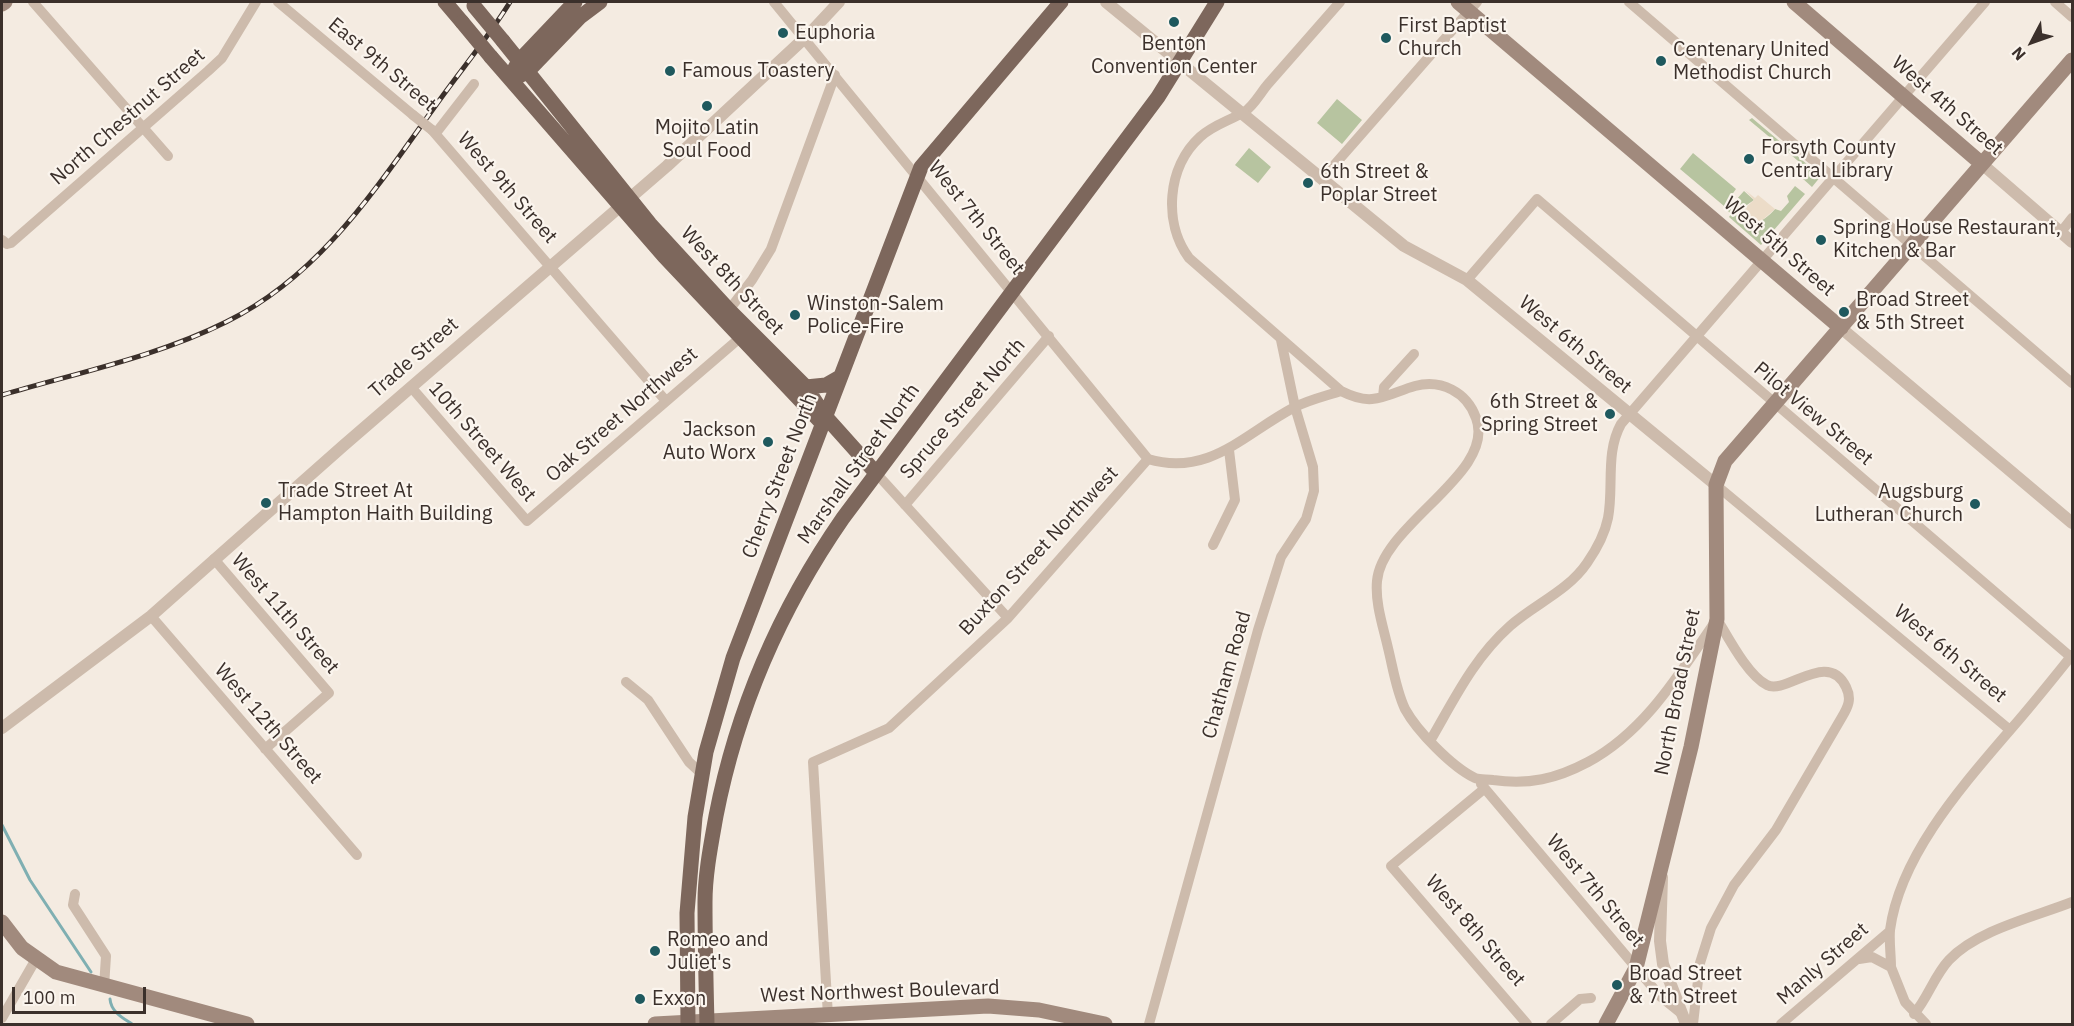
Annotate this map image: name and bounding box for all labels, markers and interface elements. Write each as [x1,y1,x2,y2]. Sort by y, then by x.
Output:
north arrow [2002,12,2062,72]
street label: East 9th Street [323,13,441,117]
place label: First Baptist Church [1398,14,1507,61]
marker: Benton Convention Center [1167,15,1181,29]
place label: Euphoria [795,21,875,45]
marker: Euphoria [776,26,790,40]
marker: First Baptist Church [1379,31,1393,45]
place label: Benton Convention Center [1091,32,1257,79]
place label: Centenary United Methodist Church [1673,38,1832,85]
street label: North Chestnut Street [46,43,210,191]
text: N [2007,43,2030,65]
street label: West 4th Street [1886,51,2008,161]
marker: Centenary United Methodist Church [1654,54,1668,68]
place label: Famous Toastery [682,59,835,83]
marker: Famous Toastery [663,64,677,78]
marker: Mojito Latin Soul Food [700,99,714,113]
place label: Mojito Latin Soul Food [655,116,759,163]
street label: West 9th Street [452,127,562,249]
place label: Forsyth County Central Library [1761,136,1896,183]
marker: Forsyth County Central Library [1742,152,1756,166]
street label: West 7th Street [923,156,1029,280]
place label: 6th Street & Poplar Street [1320,160,1438,207]
marker: 6th Street & Poplar Street [1301,176,1315,190]
street label: West 5th Street [1718,192,1840,302]
place label: Spring House Restaurant, Kitchen & Bar [1833,216,2061,263]
street label: West 8th Street [676,222,788,340]
marker: Spring House Restaurant, Kitchen & Bar [1814,233,1828,247]
place label: Broad Street & 5th Street [1856,288,1969,335]
street label: West 6th Street [1514,291,1636,399]
place label: Winston-Salem Police-Fire [807,292,944,339]
marker: Broad Street & 5th Street [1837,305,1851,319]
marker: Winston-Salem Police-Fire [788,308,802,322]
street label: Trade Street [364,313,464,403]
street label: Spruce Street North [895,334,1031,484]
street label: Oak Street Northwest [541,342,703,488]
street label: Pilot View Street [1748,357,1878,471]
street label: 10th Street West [423,377,541,507]
street label: Marshall Street North [793,379,925,549]
street label: Cherry Street North [737,390,823,562]
place label: 6th Street & Spring Street [1481,390,1598,437]
marker: 6th Street & Spring Street [1603,407,1617,421]
place label: Jackson Auto Worx [663,418,756,465]
marker: Jackson Auto Worx [761,435,775,449]
street label: Buxton Street Northwest [954,462,1124,640]
place label: Trade Street At Hampton Haith Building [278,479,492,526]
place label: Augsburg Lutheran Church [1815,480,1963,527]
marker: Trade Street At Hampton Haith Building [259,496,273,510]
marker: Augsburg Lutheran Church [1968,497,1982,511]
street label: West 11th Street [226,549,344,679]
street label: West 6th Street [1889,600,2011,708]
street label: North Broad Street [1650,607,1706,777]
street label: Chatham Road [1197,608,1257,742]
street label: West 12th Street [209,659,327,789]
street label: West 7th Street [1541,830,1649,952]
street label: West 8th Street [1420,870,1530,992]
street label: Manly Street [1772,918,1874,1010]
place label: Romeo and Juliet's [667,928,769,975]
marker: Romeo and Juliet's [648,944,662,958]
place label: Broad Street & 7th Street [1629,962,1742,1009]
scale bar [15,975,148,1013]
street label: West Northwest Boulevard [760,976,1000,1008]
marker: Broad Street & 7th Street [1610,978,1624,992]
text: 100 m [23,986,75,1009]
place label: Exxon [652,987,706,1011]
marker: Exxon [633,992,647,1006]

